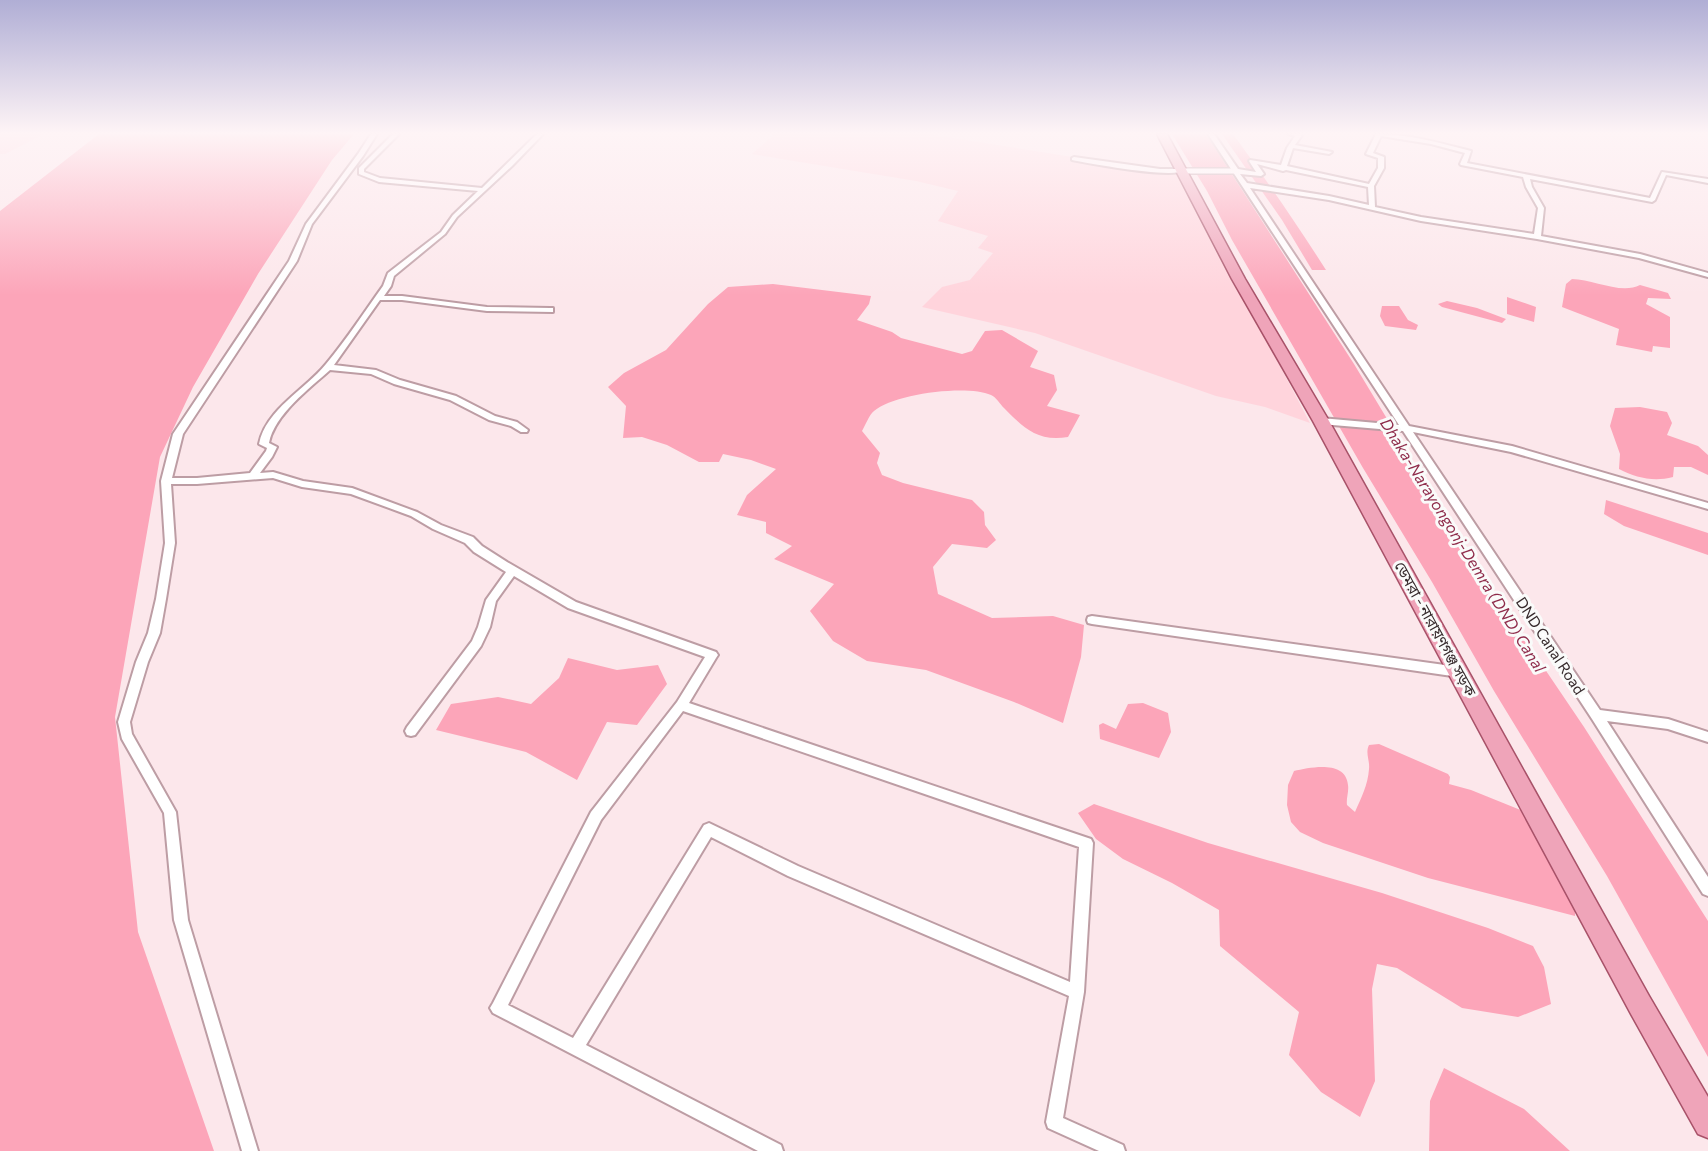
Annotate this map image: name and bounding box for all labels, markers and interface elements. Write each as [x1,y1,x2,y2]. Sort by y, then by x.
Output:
water label: Dhaka-Narayongonj-Demra (DND) Canal [1377,414,1550,676]
street label: ডেমরা - নারায়ণগঞ্জ সড়ক [1391,558,1481,700]
street label: DND Canal Road [1513,593,1589,698]

